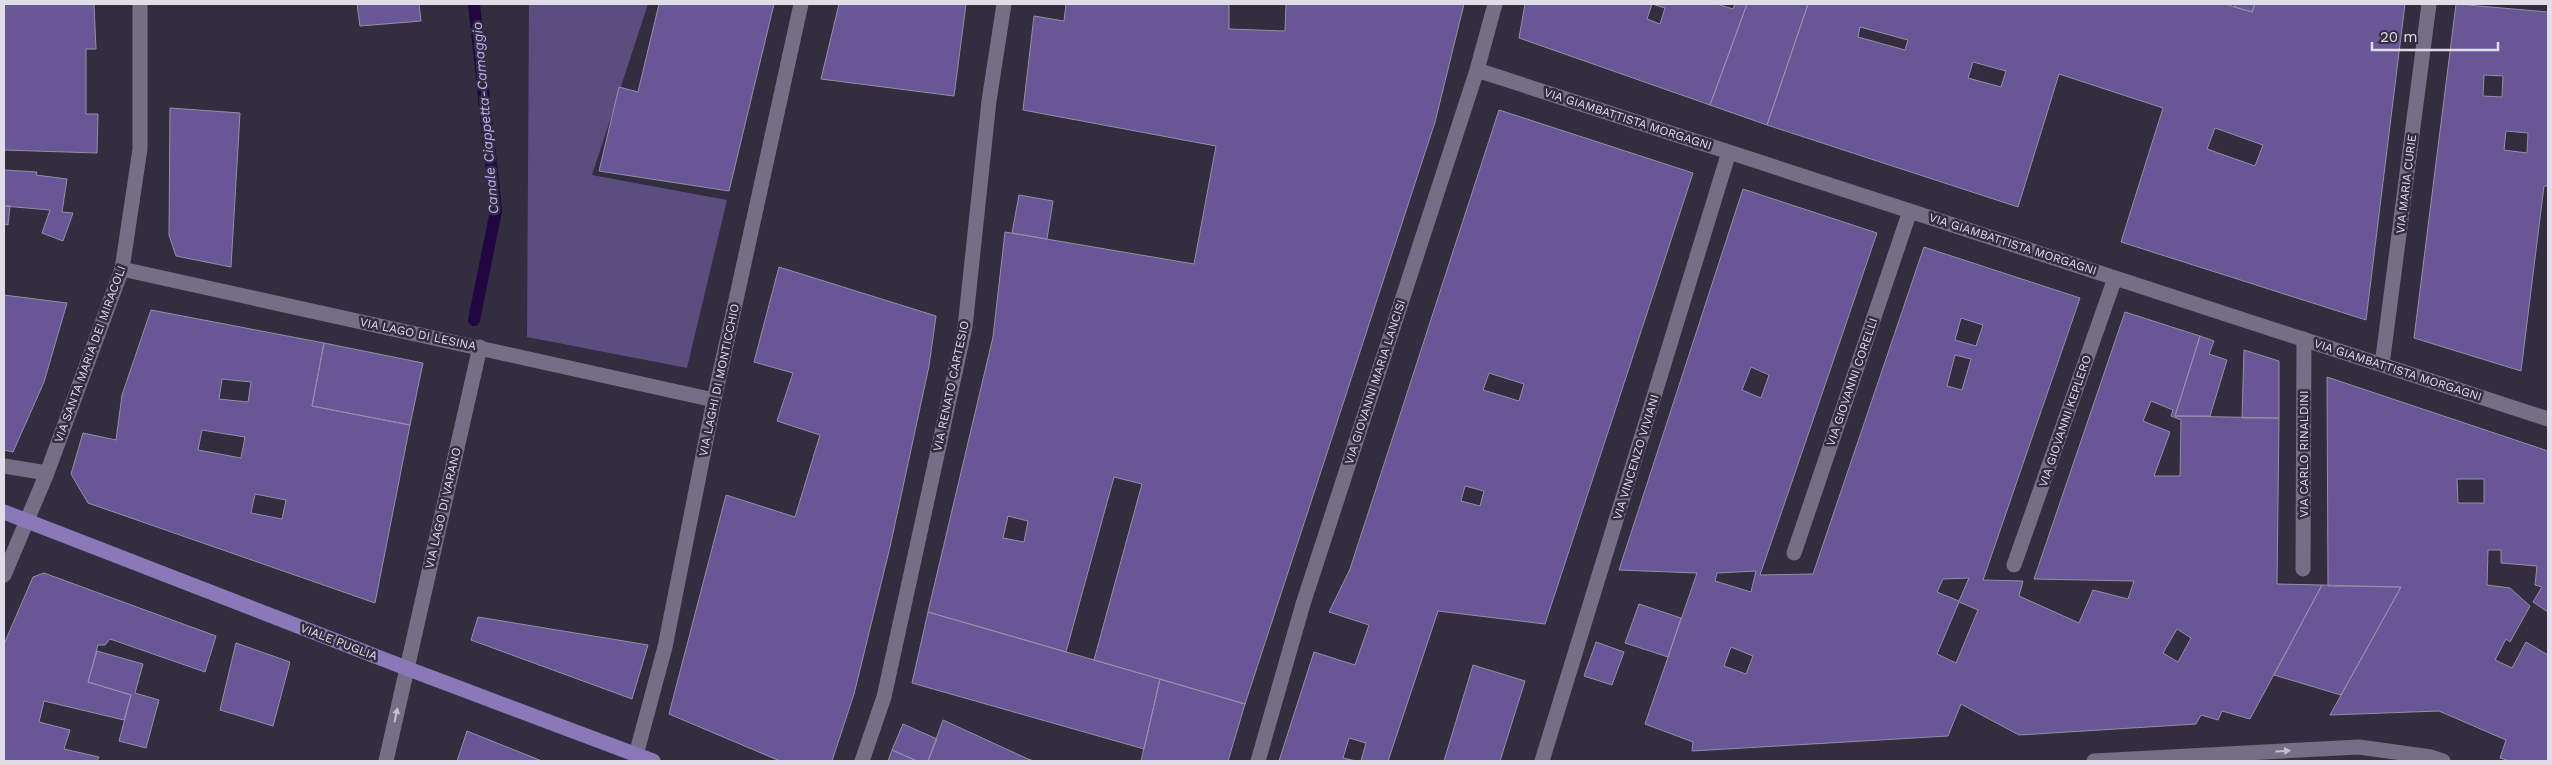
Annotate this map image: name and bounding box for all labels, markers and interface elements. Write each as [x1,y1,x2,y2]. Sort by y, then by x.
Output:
scale bar [2372,20,2498,52]
water label: Canale Ciappetta-Camaggio [469,21,501,215]
text: 20 m [2380,28,2418,46]
street label: VIA GIAMBATTISTA MORGAGNI [1542,85,1714,153]
street label: VIA MARIA CURIE [2393,133,2419,234]
street label: VIA GIAMBATTISTA MORGAGNI [1927,210,2099,278]
street label: VIA SANTA MARIA DEI MIRACOLI [51,264,129,444]
street label: VIA GIOVANNI MARIA LANCISI [1342,298,1408,466]
street label: VIA LAGHI DI MONTICCHIO [696,302,742,458]
street label: VIA LAGO DI LESINA [359,315,478,353]
street label: VIA GIOVANNI CORELLI [1823,316,1881,448]
street label: VIA RENATO CARTESIO [930,319,972,453]
street label: VIA GIAMBATTISTA MORGAGNI [2312,336,2484,404]
street label: VIA GIOVANNI KEPLERO [2036,353,2094,489]
street label: VIA CARLO RINALDINI [2297,391,2311,517]
street label: VIA VINCENZO VIVIANI [1610,393,1662,521]
street label: VIA LAGO DI VARANO [422,446,464,570]
street label: VIALE PUGLIA [299,621,380,663]
one-way arrow [393,706,401,722]
one-way arrow [2275,747,2291,755]

